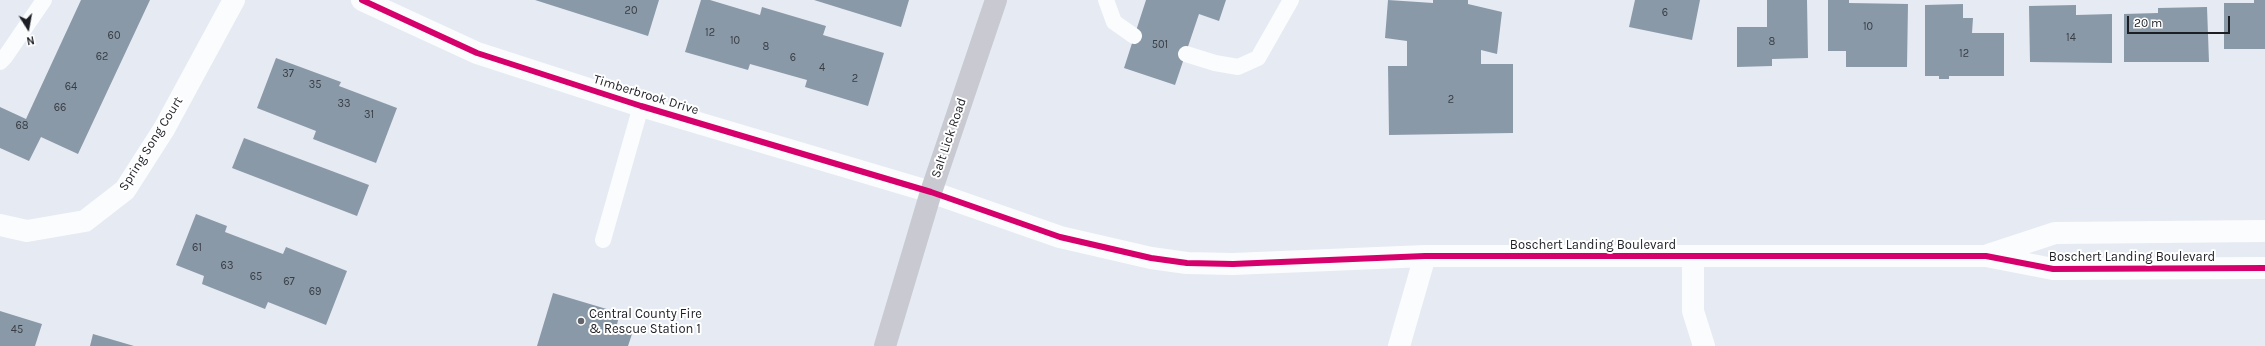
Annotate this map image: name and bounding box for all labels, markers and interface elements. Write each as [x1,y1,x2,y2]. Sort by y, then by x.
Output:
house number: 20 [625,4,637,18]
house number: 6 [1662,6,1668,20]
north arrow [8,8,48,48]
scale bar [2129,8,2232,34]
text: 20 m [2134,16,2162,30]
house number: 10 [1863,20,1873,34]
house number: 12 [705,26,715,40]
house number: 60 [108,29,120,43]
house number: 14 [2066,31,2076,45]
text: N [25,33,36,47]
house number: 10 [730,34,740,48]
house number: 8 [1769,35,1775,49]
house number: 501 [1152,38,1168,52]
house number: 8 [763,40,769,54]
house number: 12 [1959,47,1969,61]
house number: 62 [96,50,108,64]
house number: 6 [790,51,796,65]
house number: 4 [819,61,825,75]
house number: 37 [282,67,294,81]
street label: Timberbrook Drive [592,72,700,118]
house number: 2 [852,72,858,86]
house number: 35 [309,78,321,92]
house number: 64 [65,80,77,94]
house number: 2 [1448,93,1454,107]
street label: Spring Song Court [116,94,186,194]
street label: Salt Lick Road [928,96,970,180]
house number: 33 [338,97,350,111]
house number: 66 [54,101,66,115]
house number: 31 [364,108,374,122]
house number: 68 [15,119,29,133]
street label: Boschert Landing Boulevard [1510,237,1676,253]
house number: 61 [192,241,202,255]
street label: Boschert Landing Boulevard [2049,249,2215,265]
house number: 63 [221,259,233,273]
house number: 65 [250,270,262,284]
house number: 67 [283,275,295,289]
house number: 69 [309,285,321,299]
place label: Central County Fire & Rescue Station 1 [589,306,702,337]
marker: Central County Fire & Rescue Station 1 [576,316,586,326]
house number: 45 [11,323,23,337]

